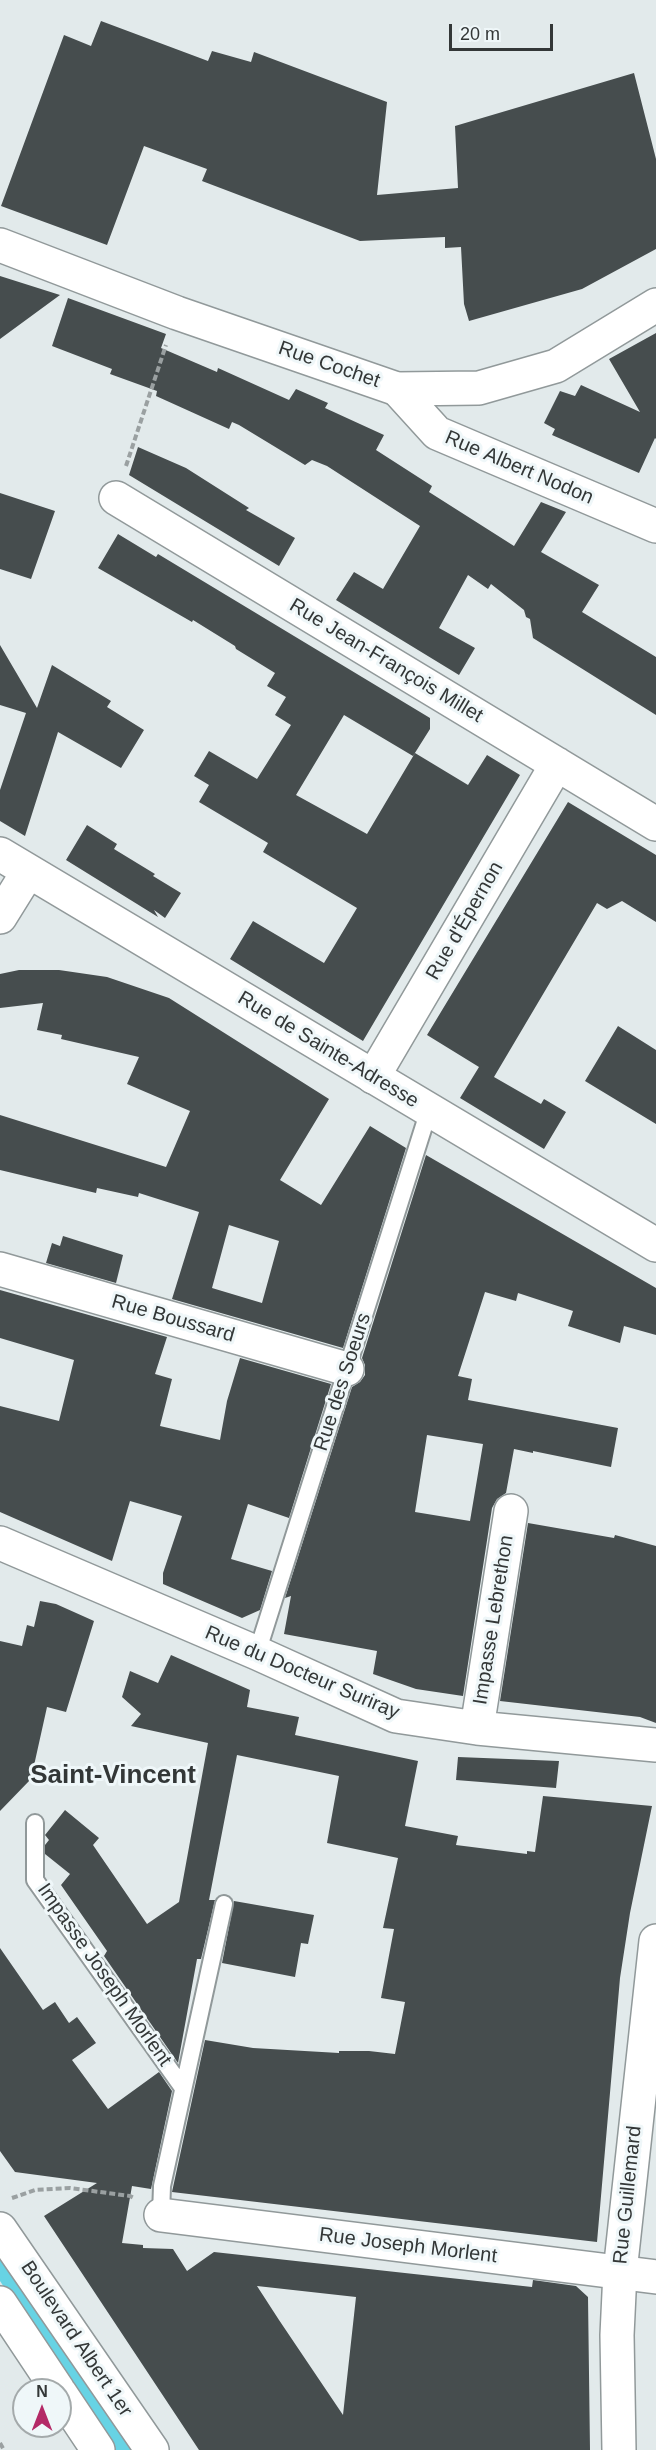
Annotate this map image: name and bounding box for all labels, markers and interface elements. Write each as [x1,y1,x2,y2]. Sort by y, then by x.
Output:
scale bar [452,12,556,50]
text: 20 m [460,24,500,44]
street label: Rue Cochet [275,336,383,394]
street label: Rue Albert Nodon [441,426,597,510]
street label: Rue Jean-François Millet [285,594,487,728]
street label: Rue d'Épernon [421,857,509,985]
street label: Rue de Sainte-Adresse [233,986,423,1114]
street label: Rue Boussard [109,1290,237,1348]
street label: Rue des Soeurs [309,1310,377,1454]
street label: Impasse Lebrethon [469,1534,519,1706]
street label: Rue du Docteur Suriray [201,1621,403,1725]
district label: Saint-Vincent [30,1760,196,1792]
street label: Impasse Joseph Morlent [32,1879,176,2071]
street label: Rue Guillemard [609,2125,647,2265]
street label: Rue Joseph Morlent [318,2223,498,2269]
street label: Boulevard Albert 1er [15,2257,137,2421]
north arrow [12,2378,72,2438]
text: N [36,2383,48,2400]

